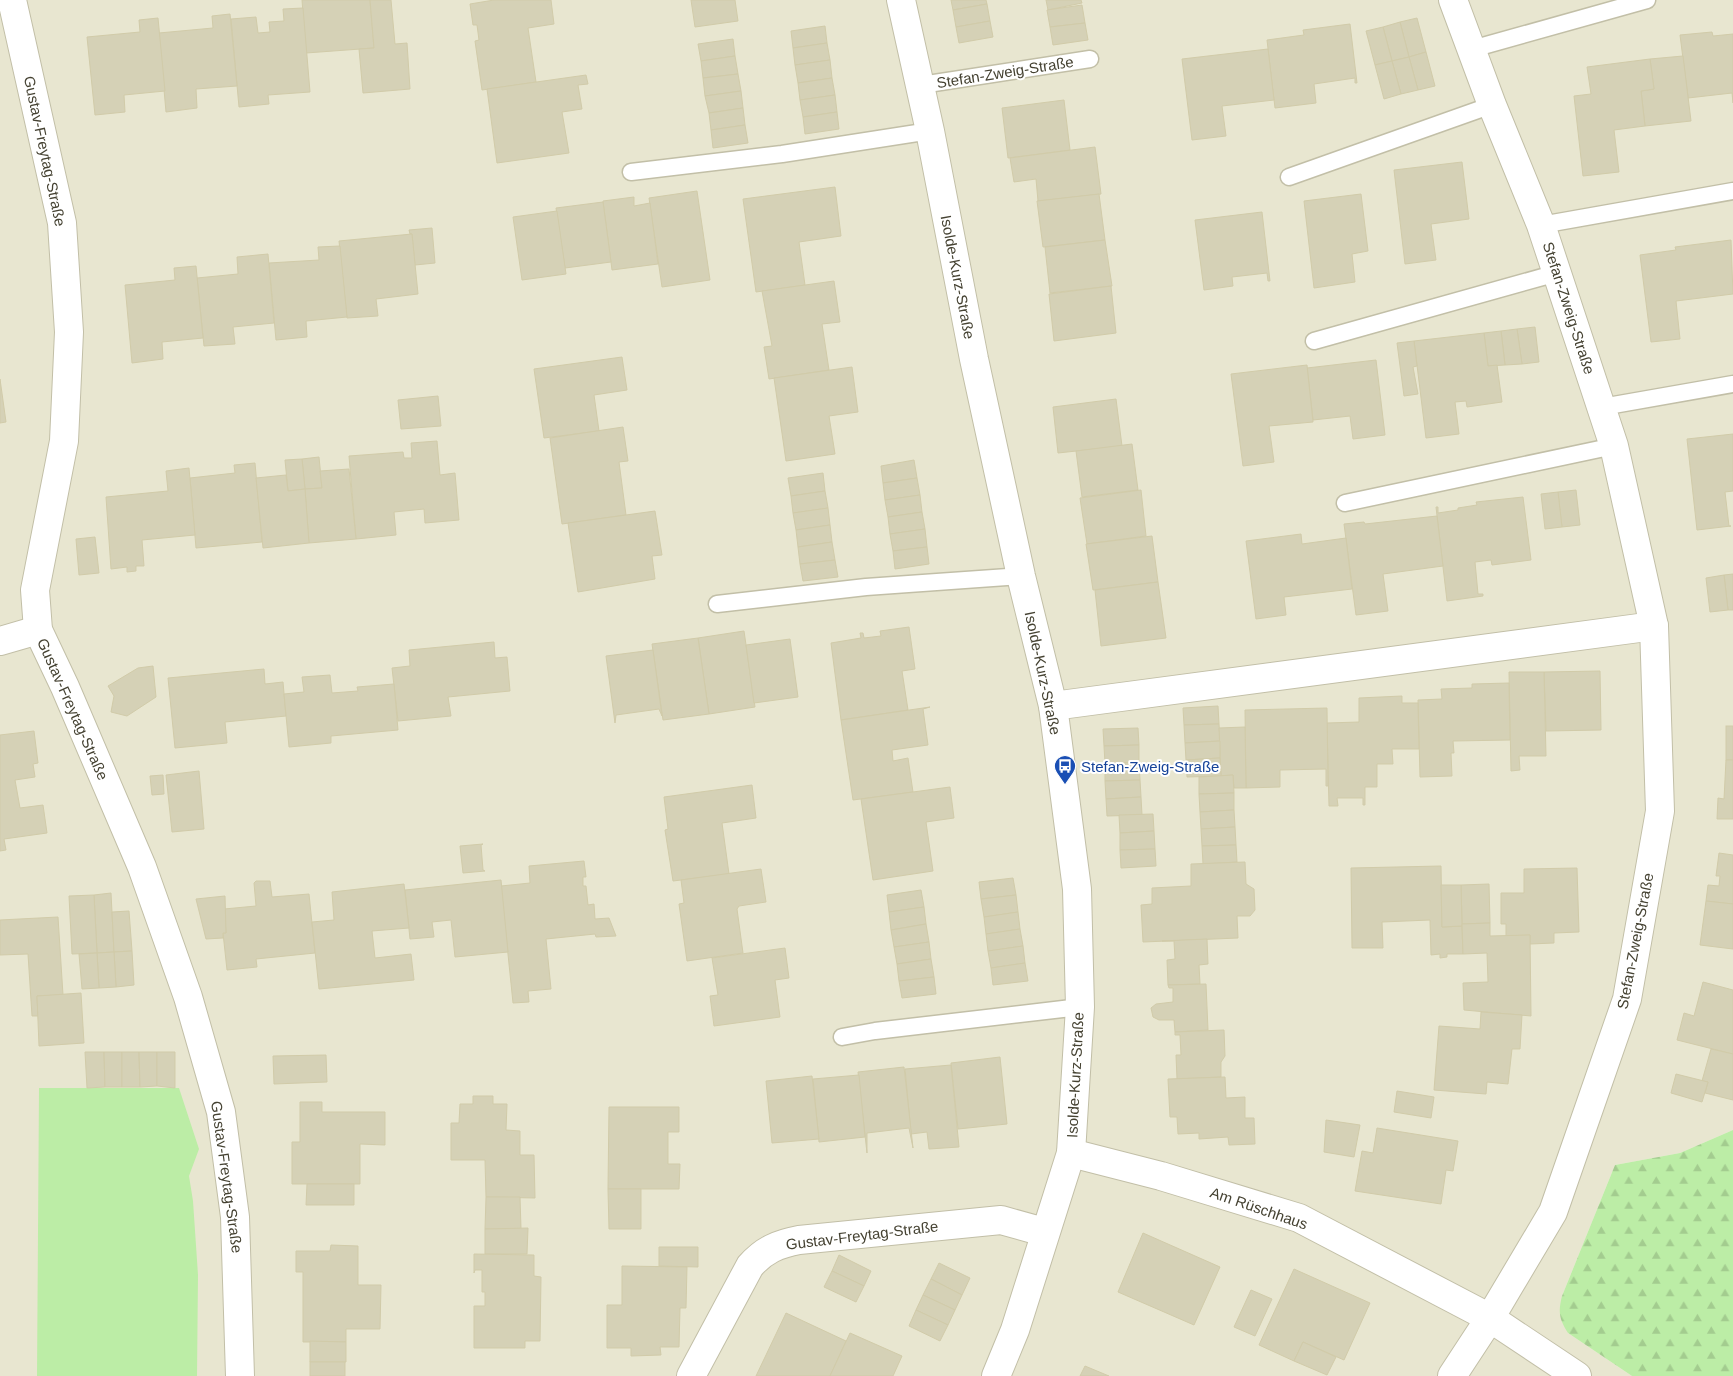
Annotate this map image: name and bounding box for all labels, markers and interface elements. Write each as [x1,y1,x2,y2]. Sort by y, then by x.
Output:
street label: Stefan-Zweig-Straße [935,53,1075,91]
street label: Gustav-Freytag-Straße [21,74,69,228]
street label: Isolde-Kurz-Straße [938,214,978,340]
street label: Stefan-Zweig-Straße [1540,240,1598,376]
street label: Isolde-Kurz-Straße [1022,610,1064,736]
street label: Gustav-Freytag-Straße [34,635,112,783]
bus stop icon: Stefan-Zweig-Straße [1053,754,1077,785]
place label: Stefan-Zweig-Straße [1081,758,1219,775]
street label: Stefan-Zweig-Straße [1613,871,1657,1011]
street label: Isolde-Kurz-Straße [1063,1012,1087,1138]
street label: Gustav-Freytag-Straße [208,1100,246,1254]
street label: Am Rüschhaus [1208,1183,1310,1233]
street label: Gustav-Freytag-Straße [785,1217,939,1253]

